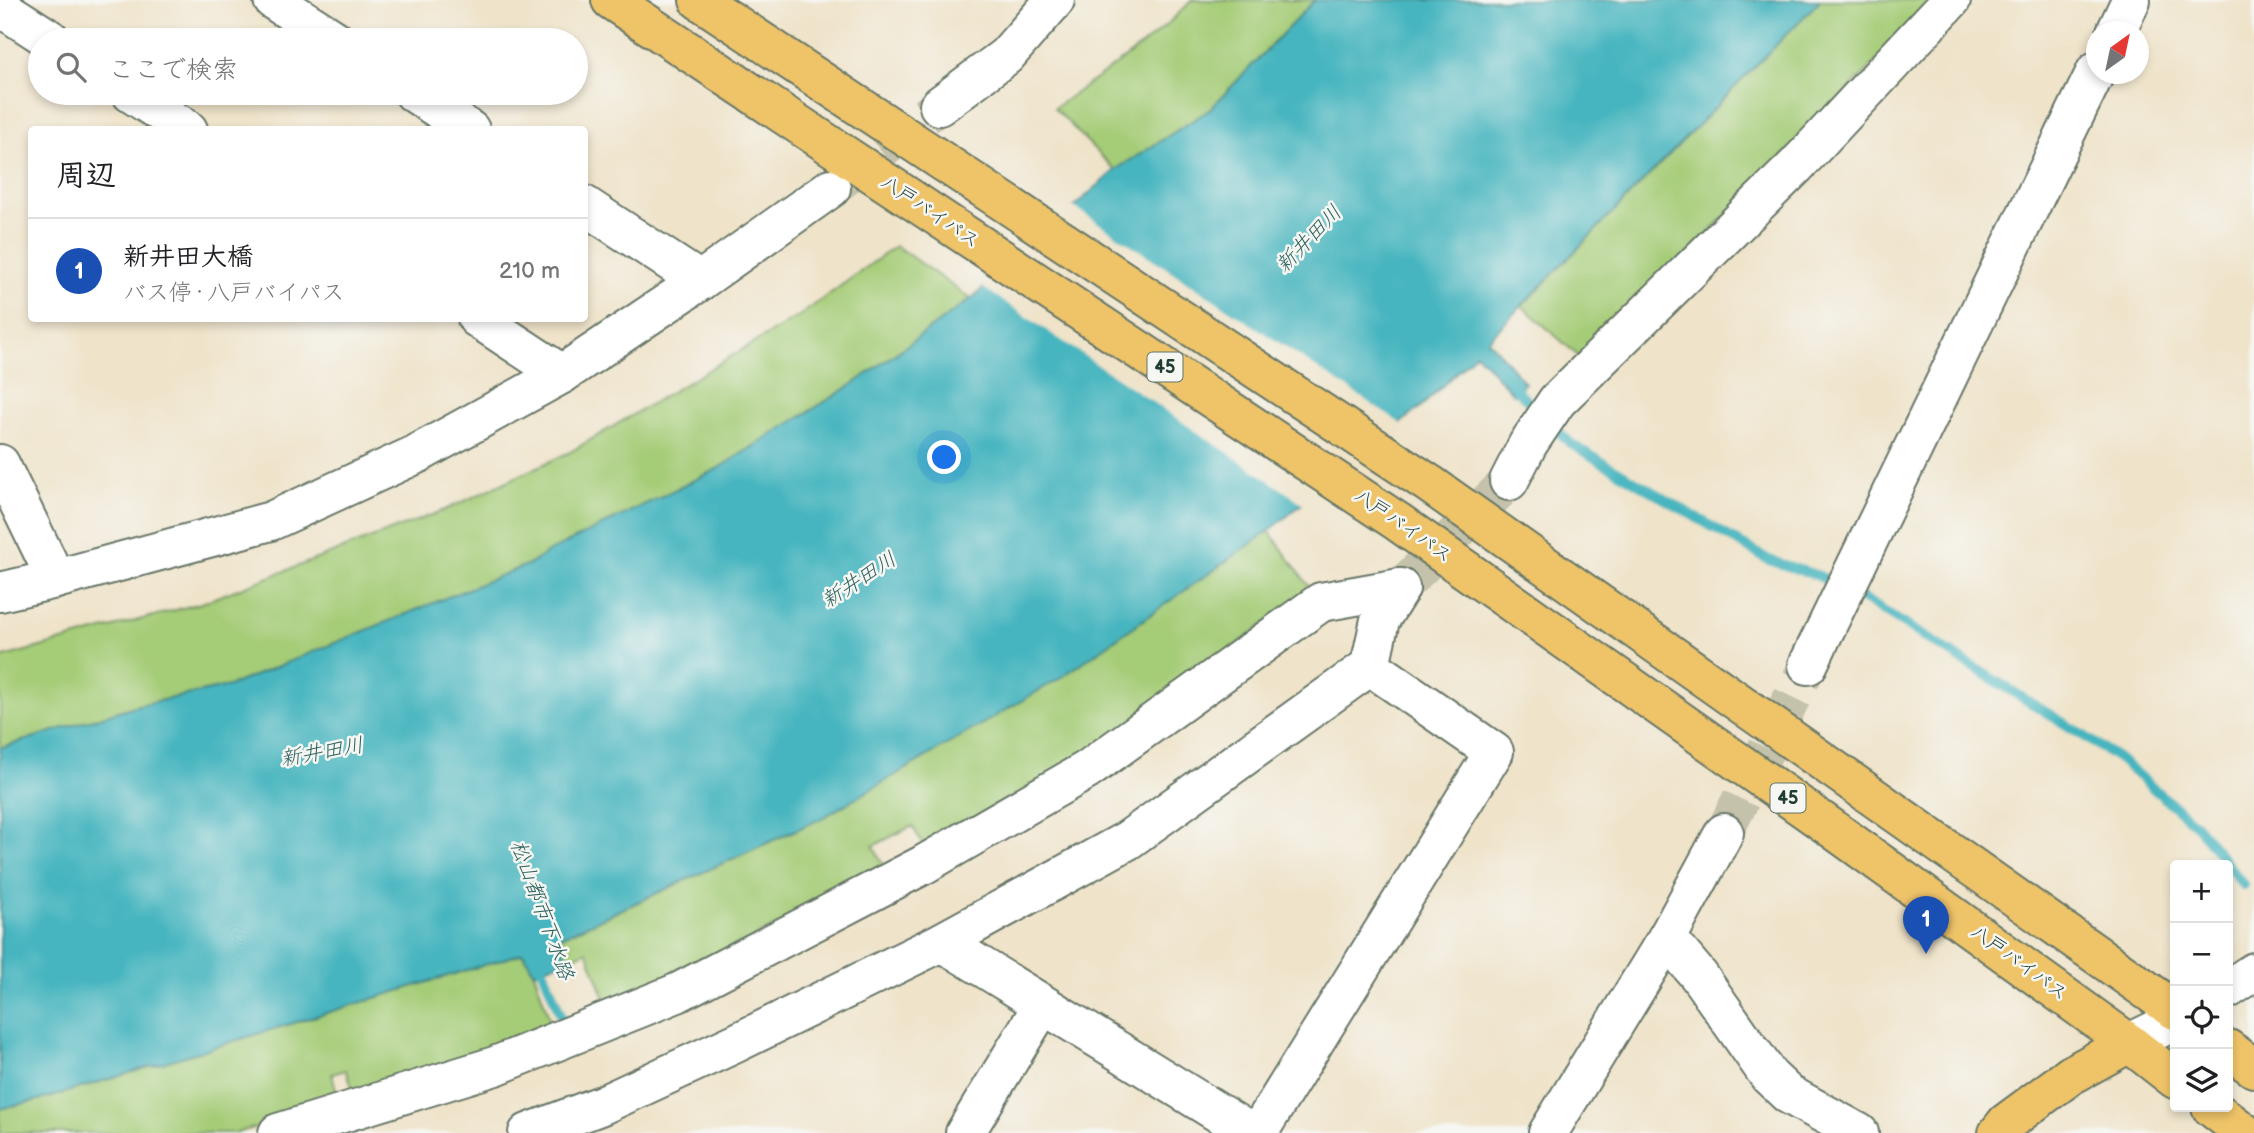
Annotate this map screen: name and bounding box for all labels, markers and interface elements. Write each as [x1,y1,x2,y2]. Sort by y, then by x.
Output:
north arrow [2086,21,2149,84]
search box [28,28,588,105]
icon: search [52,48,90,86]
text: ここで検索 [108,55,238,86]
text: 周辺 [56,158,116,194]
street label: 八戸バイパス [876,171,984,253]
water label: 新井田川 [1271,200,1347,278]
text: 新井田大橋 [123,242,253,273]
text: 1 [74,257,84,285]
text: 210 m [499,257,560,285]
text: バス停 · 八戸バイパス [123,279,345,307]
road number: 45 [1148,352,1182,382]
your location [927,440,961,474]
street label: 八戸バイパス [1350,484,1456,568]
water label: 新井田川 [817,547,901,613]
water label: 新井田川 [278,732,366,772]
road number: 45 [1770,784,1806,812]
water label: 松山都市下水路 [505,837,579,984]
map controls [2170,860,2233,1112]
button: + [2170,860,2233,923]
pin: 1 [1903,896,1949,954]
street label: 八戸バイパス [1966,920,2072,1006]
button: − [2170,923,2233,986]
button: locate [2170,986,2233,1049]
button: layers [2170,1049,2233,1112]

